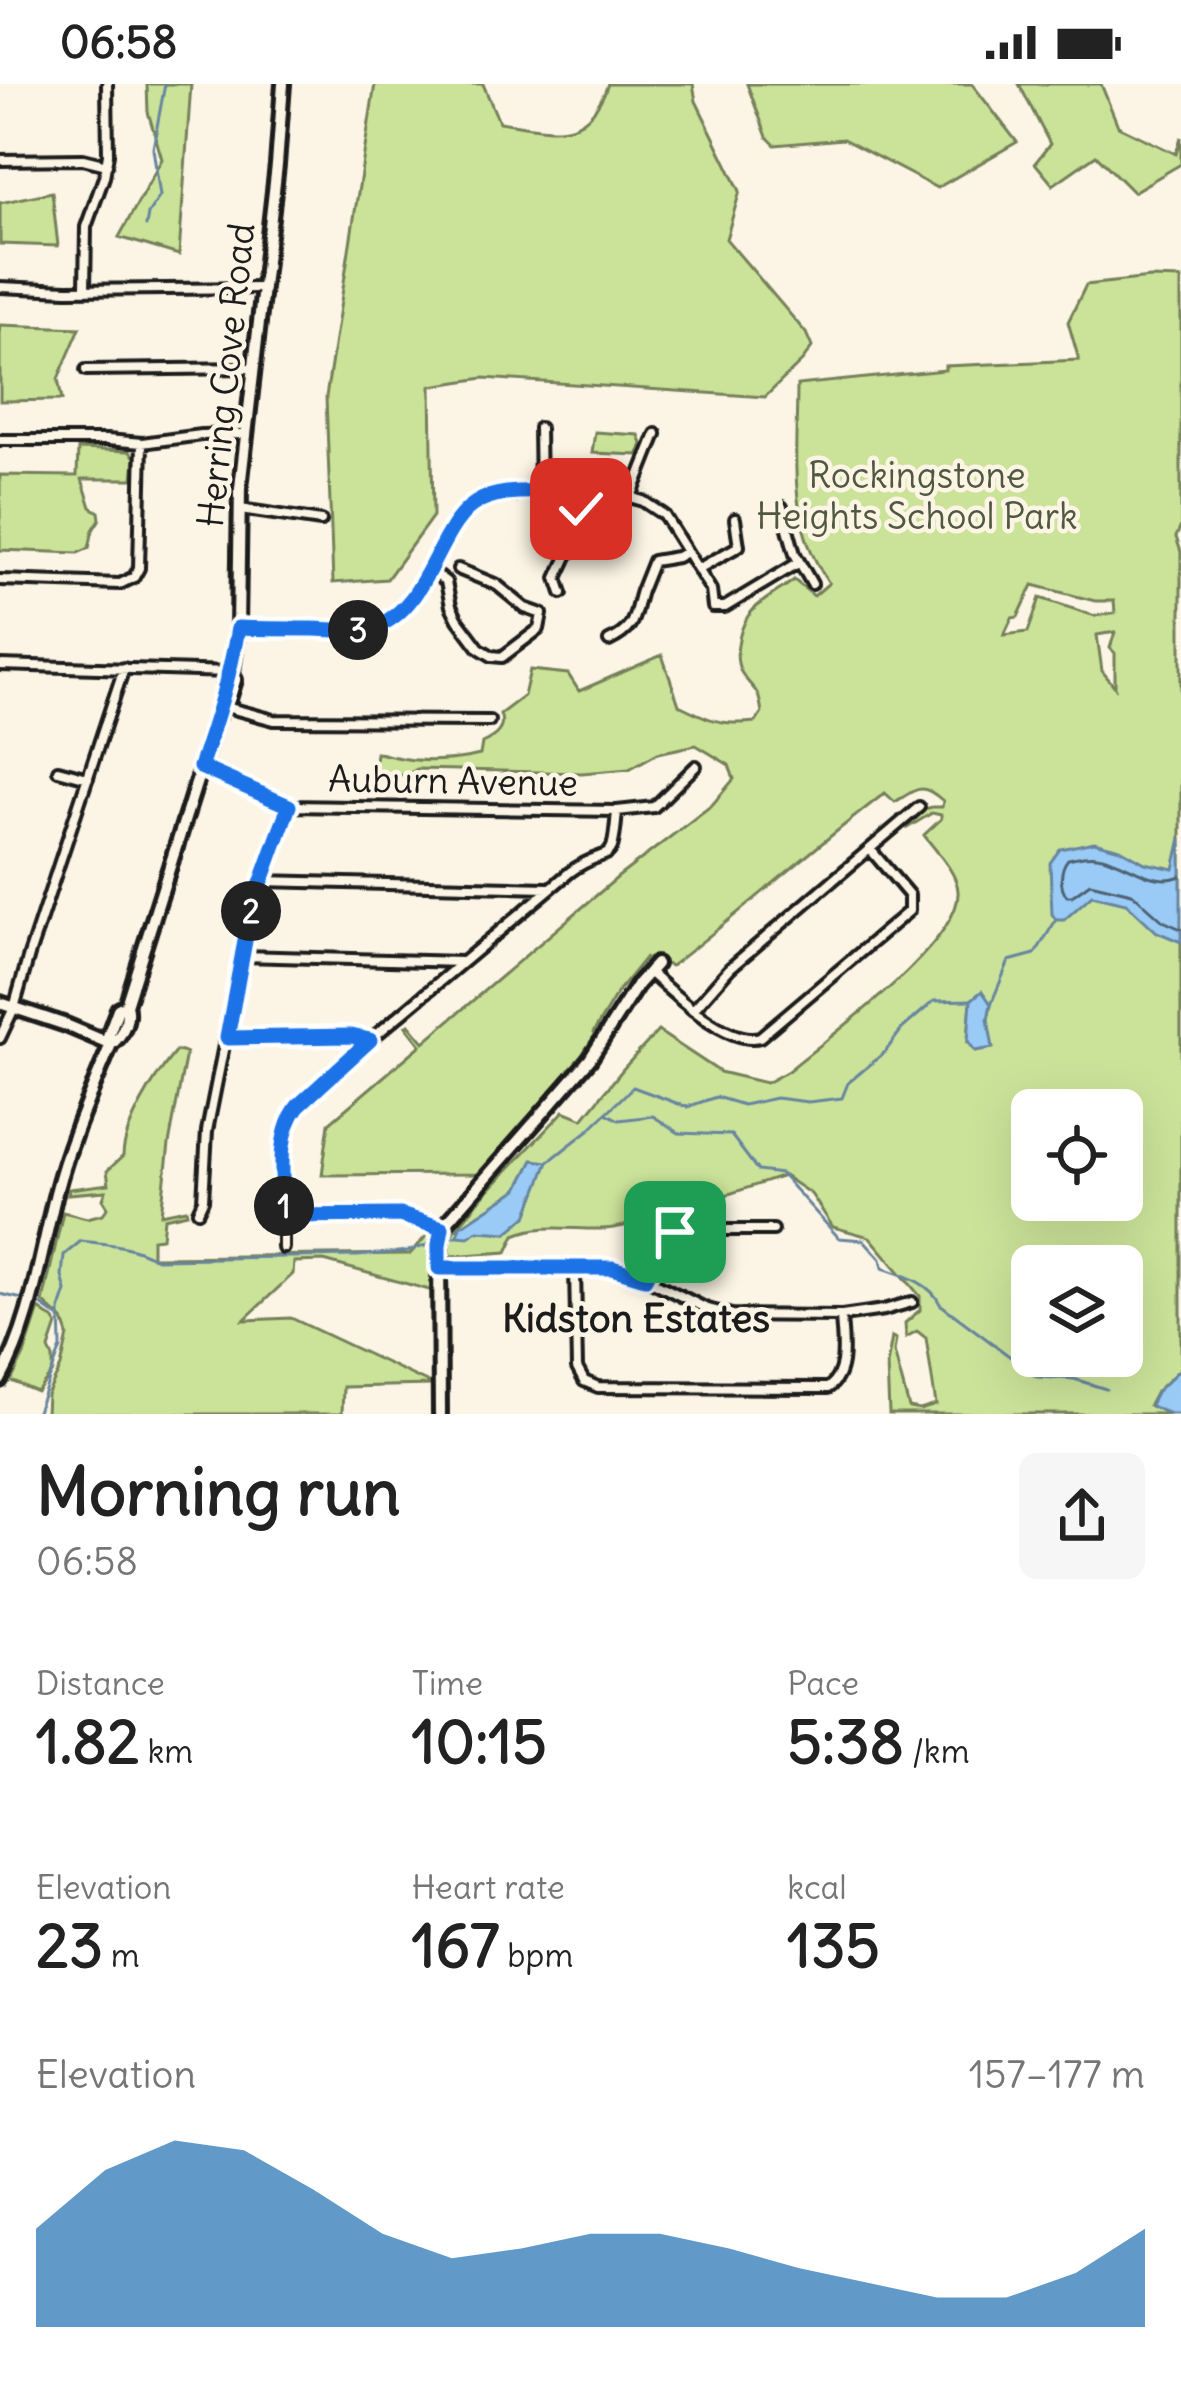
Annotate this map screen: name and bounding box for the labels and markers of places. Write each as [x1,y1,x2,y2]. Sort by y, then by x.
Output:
pin [530,458,632,560]
pin: 3 [328,600,388,660]
pin: 2 [221,881,281,941]
pin: 1 [254,1176,314,1236]
pin [624,1181,726,1283]

